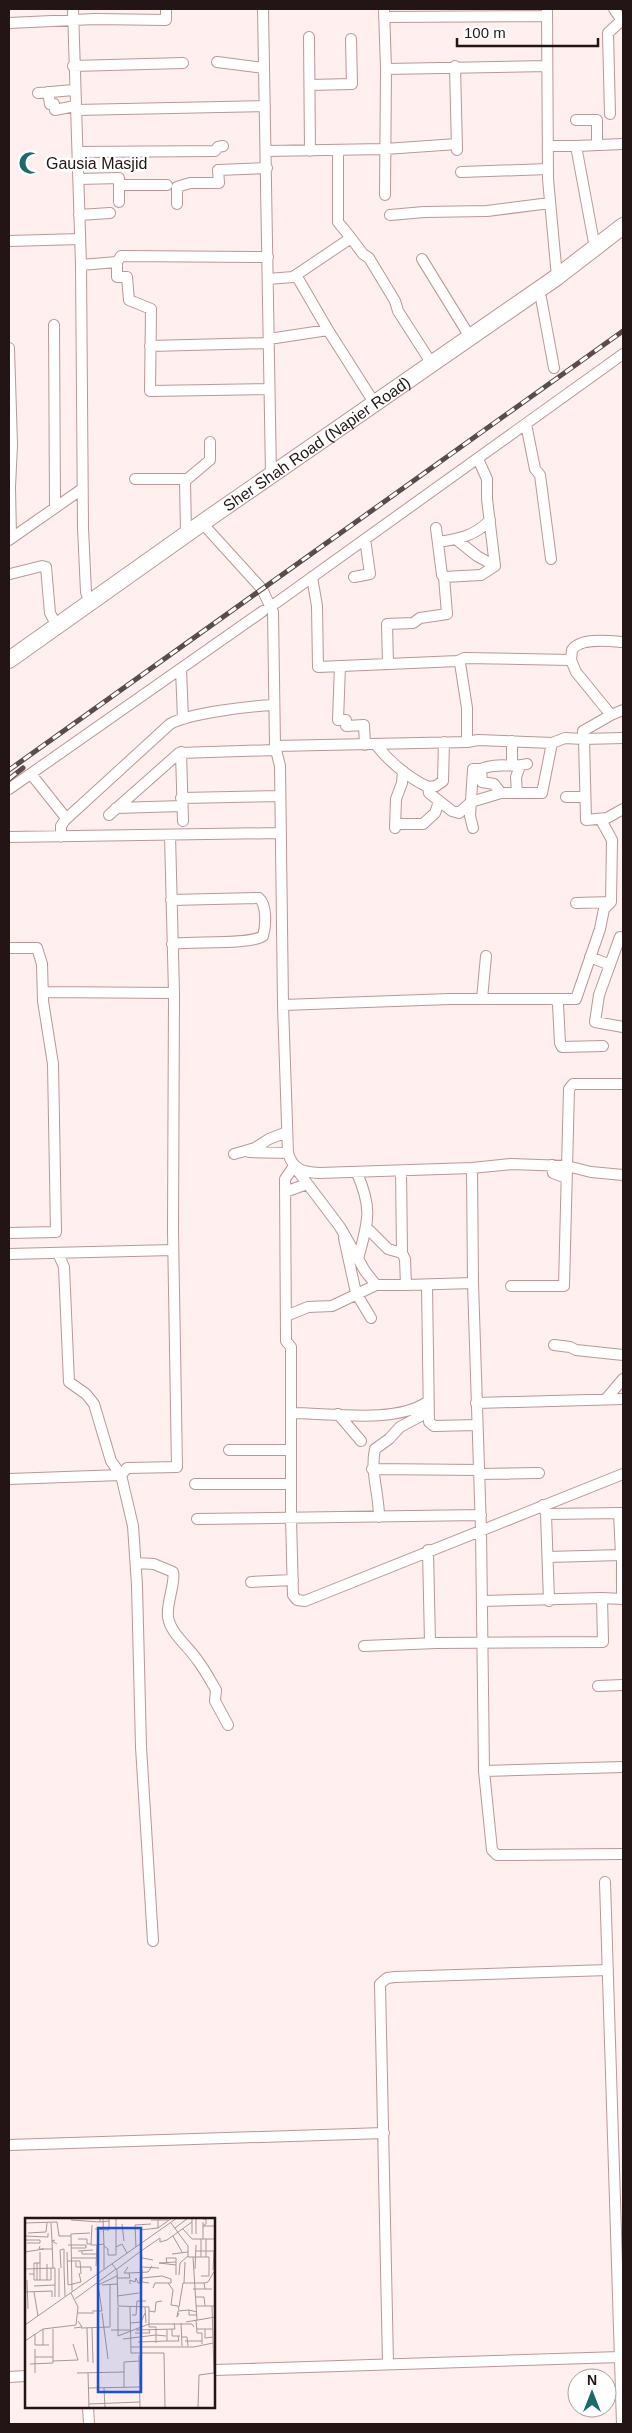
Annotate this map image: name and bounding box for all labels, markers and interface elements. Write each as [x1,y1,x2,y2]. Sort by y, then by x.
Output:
scale bar [457,15,598,47]
text: 100 m [464,24,506,41]
mosque icon: Gausia Masjid [17,150,43,176]
place label: Gausia Masjid [46,155,147,172]
street label: Sher Shah Road (Napier Road) [220,373,413,514]
inset map [25,2218,215,2408]
north arrow [567,2368,617,2418]
text: N [587,2372,597,2388]

